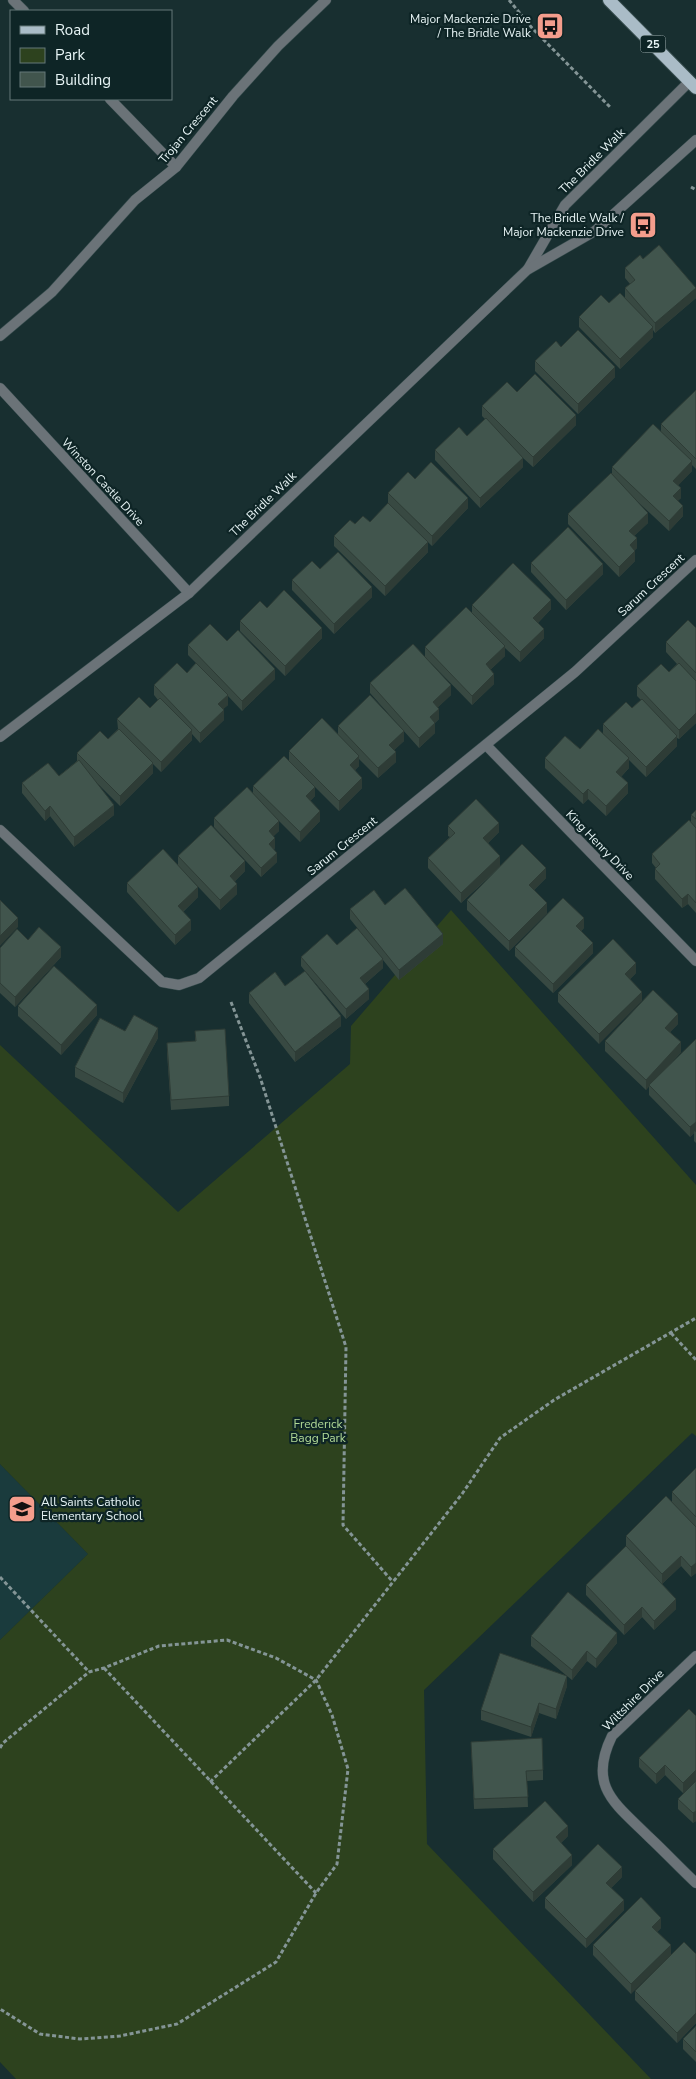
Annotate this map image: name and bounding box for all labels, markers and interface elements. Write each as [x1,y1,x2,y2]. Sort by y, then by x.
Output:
legend [10,10,172,100]
place label: Major Mackenzie Drive / The Bridle Walk [410,11,532,41]
bus stop icon: Major Mackenzie Drive / The Bridle Walk [535,11,565,41]
text: Road [55,20,90,40]
road number: 25 [640,36,666,52]
text: Park [55,45,85,65]
text: Building [55,70,111,90]
street label: Trojan Crescent [155,92,222,167]
street label: The Bridle Walk [556,124,629,197]
place label: The Bridle Walk / Major Mackenzie Drive [503,210,625,240]
bus stop icon: The Bridle Walk / Major Mackenzie Drive [628,210,658,240]
street label: Winston Castle Drive [58,435,148,529]
street label: The Bridle Walk [226,467,301,540]
street label: Sarum Crescent [614,549,688,620]
street label: King Henry Drive [562,806,638,884]
street label: Sarum Crescent [304,812,381,879]
park label: Frederick Bagg Park [290,1416,347,1446]
school or university icon: All Saints Catholic Elementary School [7,1494,37,1524]
place label: All Saints Catholic Elementary School [41,1494,143,1524]
street label: Wiltshire Drive [599,1666,667,1734]

